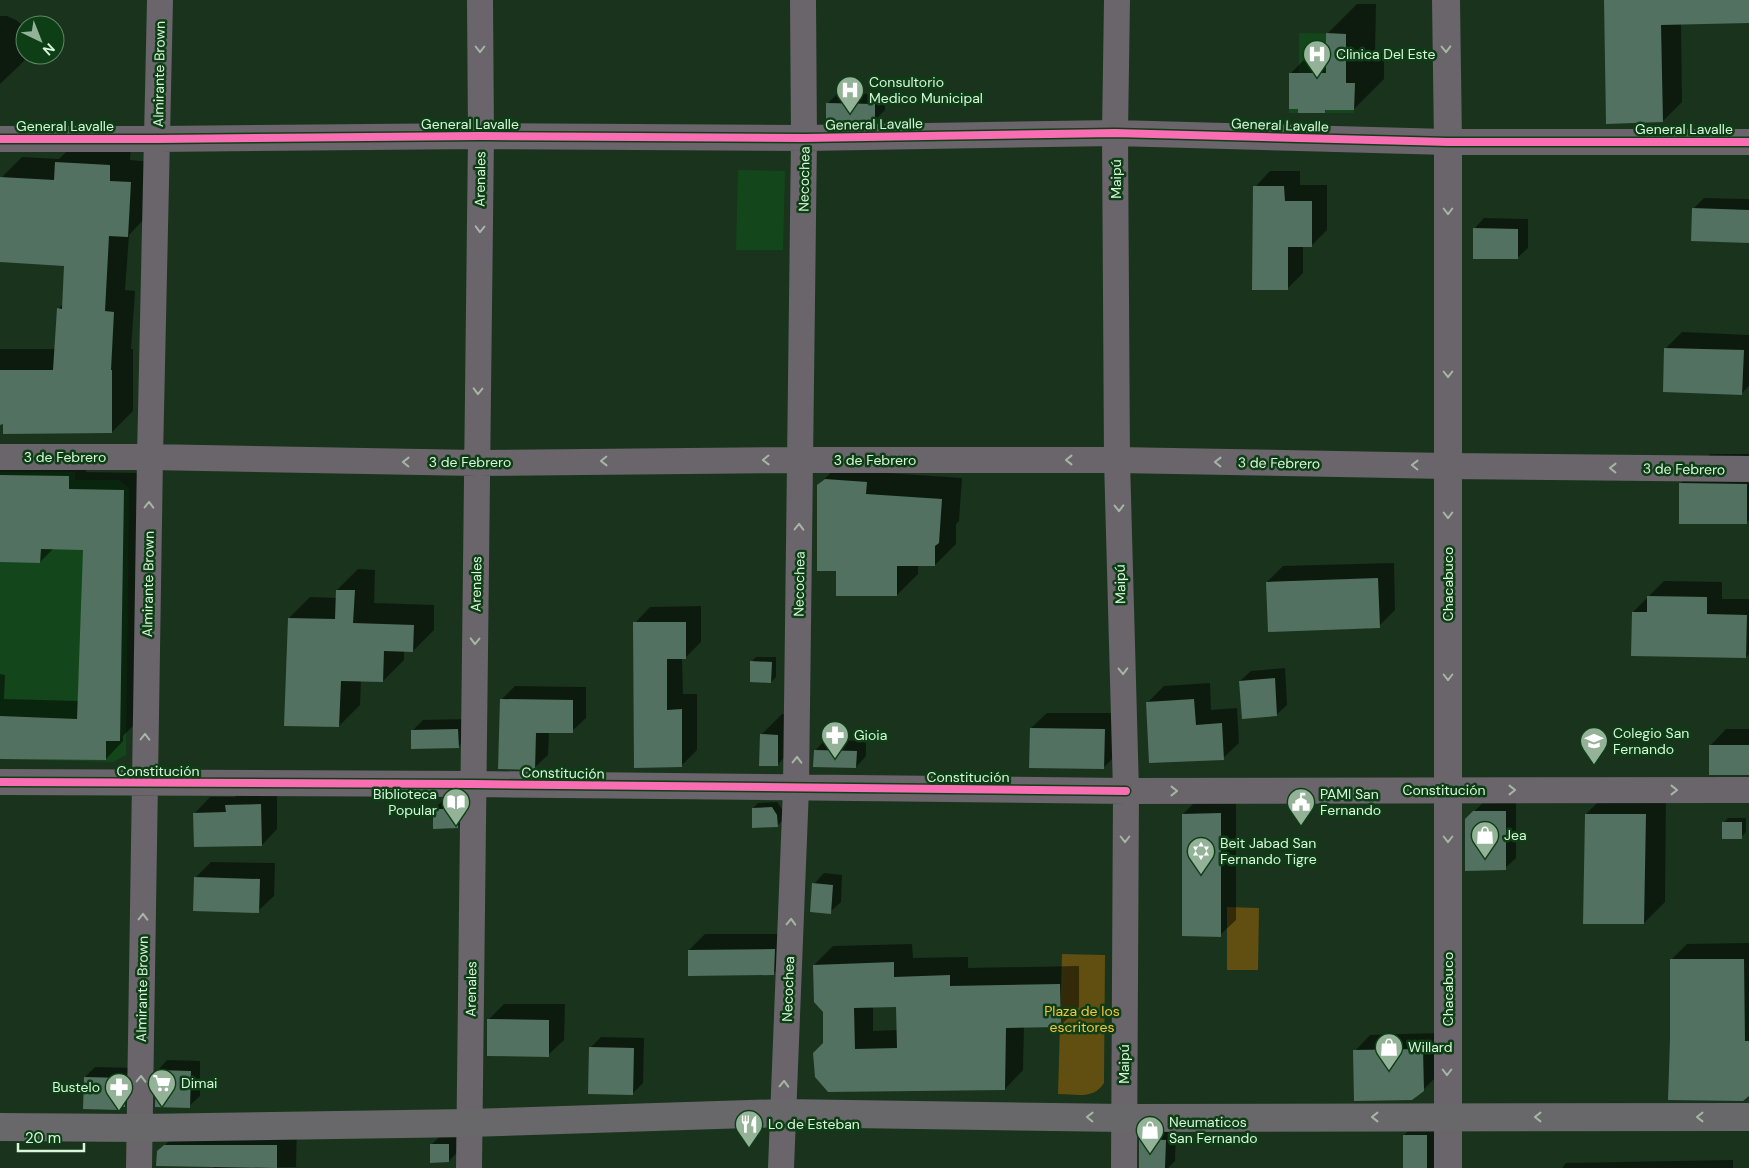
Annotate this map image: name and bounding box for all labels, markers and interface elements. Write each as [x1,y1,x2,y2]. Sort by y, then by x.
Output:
north arrow [15,15,65,65]
street label: Almirante Brown [149,21,169,127]
text: N [39,39,59,60]
hospital icon: Clinica Del Este [1302,39,1332,78]
one-way arrow [475,45,485,53]
place label: Clinica Del Este [1336,45,1436,63]
one-way arrow [1441,45,1452,53]
place label: Consultorio Medico Municipal [869,73,983,107]
hospital icon: Consultorio Medico Municipal [835,75,865,114]
street label: General Lavalle [825,114,923,134]
street label: General Lavalle [1231,114,1329,136]
street label: General Lavalle [421,115,519,133]
street label: General Lavalle [16,117,114,135]
street label: General Lavalle [1635,120,1733,138]
street label: Necochea [794,146,814,212]
street label: Arenales [471,151,489,207]
street label: Maipú [1107,159,1125,199]
one-way arrow [1443,208,1453,215]
one-way arrow [475,225,485,233]
one-way arrow [1443,370,1453,378]
one-way arrow [473,388,483,395]
street label: 3 de Febrero [24,448,106,466]
street label: 3 de Febrero [834,451,916,469]
street label: 3 de Febrero [429,453,511,471]
street label: 3 de Febrero [1238,453,1320,473]
one-way arrow [762,455,770,465]
one-way arrow [1064,455,1072,465]
one-way arrow [402,456,410,467]
one-way arrow [599,456,607,467]
one-way arrow [1214,456,1222,467]
street label: 3 de Febrero [1643,459,1725,479]
one-way arrow [1411,460,1419,471]
one-way arrow [1609,463,1616,473]
one-way arrow [144,500,154,508]
one-way arrow [1113,505,1124,513]
one-way arrow [1443,512,1453,519]
one-way arrow [794,523,804,530]
street label: Almirante Brown [138,531,158,637]
street label: Chacabuco [1439,547,1457,621]
street label: Necochea [789,551,809,617]
street label: Arenales [467,556,485,612]
street label: Maipú [1111,564,1129,604]
one-way arrow [470,638,480,645]
one-way arrow [1117,667,1128,675]
one-way arrow [1443,674,1453,682]
pharmacy icon: Gioia [820,720,850,759]
place label: Colegio San Fernando [1613,724,1689,758]
place label: Gioia [854,726,887,744]
school or university icon: Colegio San Fernando [1579,726,1609,765]
one-way arrow [140,733,151,741]
one-way arrow [792,755,802,763]
street label: Constitución [116,762,200,780]
street label: Constitución [521,763,605,783]
street label: Constitución [926,768,1010,786]
street label: Constitución [1402,781,1486,799]
place label: Biblioteca Popular [373,785,437,819]
place label: PAMI San Fernando [1320,785,1381,819]
one-way arrow [1508,785,1516,795]
one-way arrow [1671,785,1679,795]
one-way arrow [1171,786,1179,796]
library icon: Biblioteca Popular [441,787,471,826]
public building icon: PAMI San Fernando [1286,787,1316,826]
shop icon: Jea [1470,820,1500,859]
place label: Jea [1504,826,1527,844]
place label: Beit Jabad San Fernando Tigre [1220,834,1317,868]
one-way arrow [1120,836,1130,844]
synagogue icon: Beit Jabad San Fernando Tigre [1186,836,1216,875]
one-way arrow [1443,836,1453,843]
one-way arrow [138,913,148,920]
one-way arrow [786,918,796,926]
street label: Almirante Brown [132,936,152,1042]
street label: Chacabuco [1439,952,1457,1026]
street label: Necochea [778,956,798,1022]
street label: Arenales [462,961,480,1017]
park label: Plaza de los escritores [1044,1002,1120,1036]
shop icon: Willard [1374,1032,1404,1071]
place label: Willard [1408,1038,1452,1056]
street label: Maipú [1115,1044,1133,1084]
supermarket icon: Dimai [147,1068,177,1107]
one-way arrow [1442,1068,1452,1076]
pharmacy icon: Bustelo [104,1072,134,1111]
place label: Dimai [181,1074,217,1092]
one-way arrow [136,1075,146,1083]
place label: Bustelo [52,1078,100,1096]
one-way arrow [779,1080,790,1088]
restaurant icon: Lo de Esteban [734,1109,764,1148]
one-way arrow [1086,1112,1094,1122]
one-way arrow [1371,1112,1379,1122]
one-way arrow [1534,1112,1542,1122]
one-way arrow [1696,1112,1704,1122]
place label: Neumaticos San Fernando [1169,1113,1258,1147]
place label: Lo de Esteban [768,1115,860,1133]
shop icon: Neumaticos San Fernando [1135,1115,1165,1154]
scale bar [18,1120,84,1152]
text: 20 m [25,1128,61,1148]

